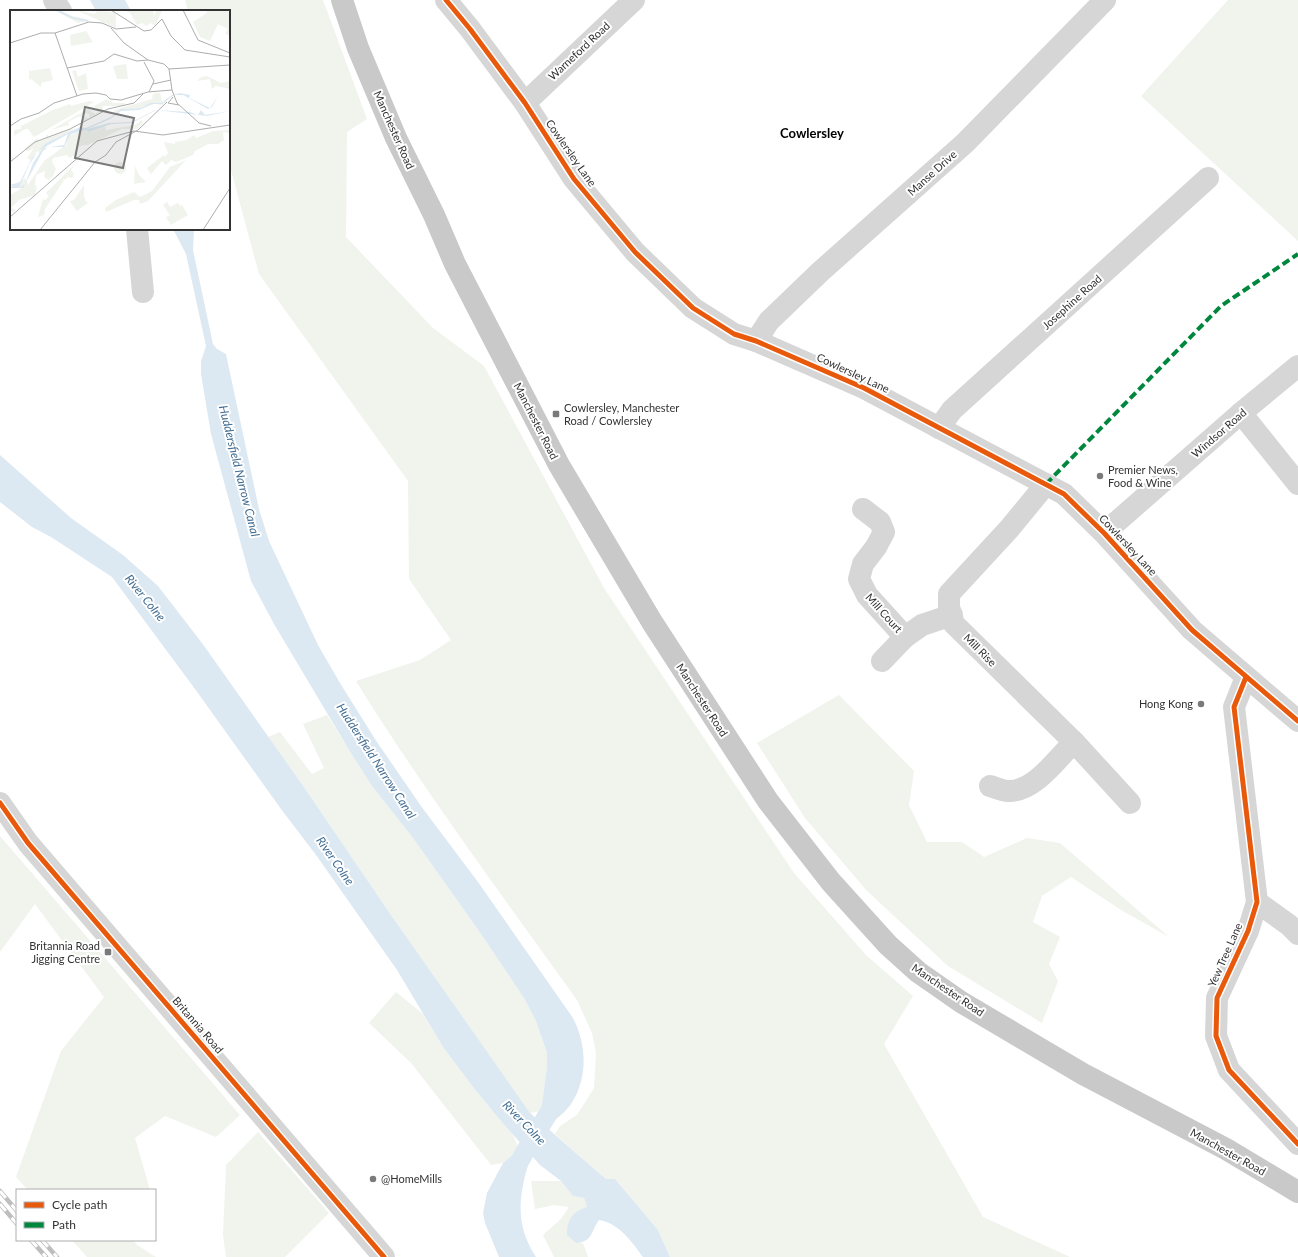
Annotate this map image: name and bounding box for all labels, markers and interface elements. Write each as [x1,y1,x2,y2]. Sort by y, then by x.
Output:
inset map [10,10,230,230]
street label: Warneford Road [545,19,612,82]
street label: Manchester Road [371,89,418,171]
street label: Cowlersley Lane [544,117,599,189]
district label: Cowlersley [780,125,844,141]
street label: Manse Drive [905,147,959,198]
street label: Josephine Road [1039,272,1104,332]
street label: Cowlersley Lane [815,350,892,395]
street label: Manchester Road [512,380,561,461]
place label: Cowlersley, Manchester Road / Cowlersley [564,401,679,427]
water label: Huddersfield Narrow Canal [216,404,263,538]
street label: Windsor Road [1189,405,1249,460]
marker: Cowlersley, Manchester Road / Cowlersley [551,409,561,419]
place label: Premier News, Food & Wine [1108,463,1178,489]
marker: Premier News, Food & Wine [1095,471,1105,481]
street label: Cowlersley Lane [1097,511,1160,578]
water label: River Colne [122,571,169,624]
street label: Mill Court [863,590,905,635]
street label: Mill Rise [961,631,1000,669]
street label: Manchester Road [674,661,731,739]
place label: Hong Kong [1139,697,1193,710]
marker: Hong Kong [1196,699,1206,709]
water label: Huddersfield Narrow Canal [333,700,420,822]
water label: River Colne [313,833,358,888]
street label: Yew Tree Lane [1205,921,1245,989]
place label: Britannia Road Jigging Centre [29,939,100,965]
marker: Britannia Road Jigging Centre [103,947,113,957]
street label: Manchester Road [910,961,987,1019]
street label: Britannia Road [170,994,226,1056]
water label: River Colne [499,1097,549,1148]
street label: Manchester Road [1188,1125,1268,1178]
place label: @HomeMills [381,1172,442,1185]
marker: @HomeMills [368,1174,378,1184]
legend [16,1189,156,1241]
text: Cycle path [52,1197,107,1212]
text: Path [52,1217,76,1232]

